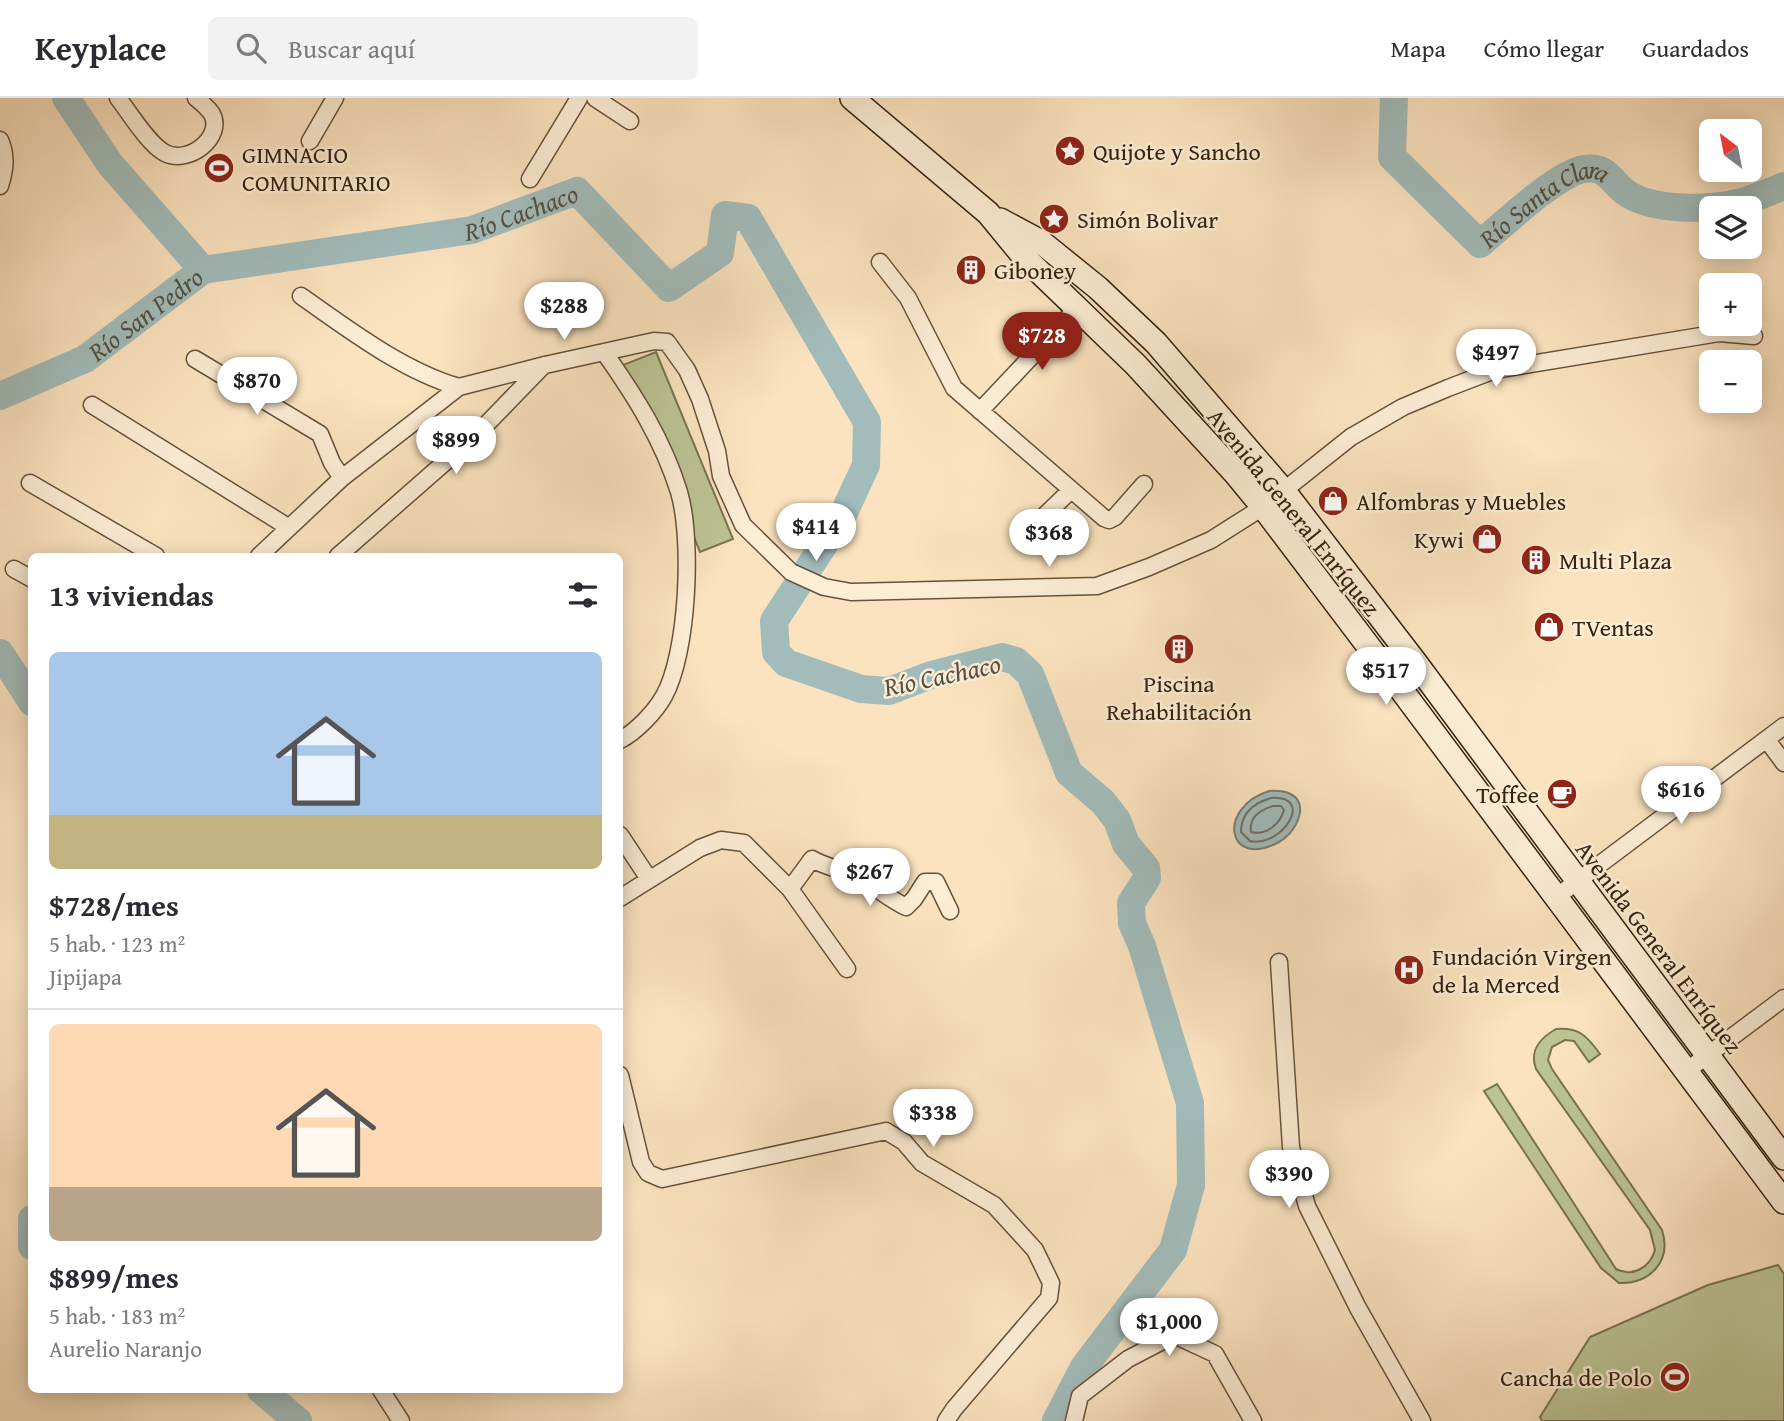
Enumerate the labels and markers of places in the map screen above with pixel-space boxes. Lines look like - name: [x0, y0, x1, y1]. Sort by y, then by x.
- place icon: Quijote y Sancho: [1053, 134, 1087, 168]
- place label: Quijote y Sancho: [1093, 134, 1261, 169]
- place label: GIMNACIO COMUNITARIO: [242, 137, 391, 200]
- sports icon: GIMNACIO COMUNITARIO: [202, 151, 236, 185]
- place icon: Simón Bolivar: [1037, 202, 1071, 236]
- place label: Simón Bolivar: [1077, 202, 1218, 237]
- building icon: Giboney: [954, 253, 988, 287]
- place label: Giboney: [994, 253, 1076, 288]
- pin: $288: [523, 282, 605, 342]
- pin: $728: [1001, 313, 1083, 372]
- pin: $497: [1455, 330, 1537, 389]
- pin: $870: [216, 358, 298, 417]
- pin: $899: [415, 416, 497, 476]
- shop icon: Alfombras y Muebles: [1316, 484, 1350, 518]
- place label: Alfombras y Muebles: [1356, 484, 1566, 519]
- pin: $414: [775, 504, 857, 563]
- pin: $368: [1008, 510, 1090, 569]
- place label: Kywi: [1414, 522, 1464, 557]
- shop icon: Kywi: [1470, 522, 1504, 556]
- building icon: Multi Plaza: [1519, 543, 1553, 577]
- place label: Multi Plaza: [1559, 543, 1672, 578]
- shop icon: TVentas: [1532, 610, 1566, 644]
- place label: TVentas: [1572, 610, 1654, 645]
- building icon: Piscina Rehabilitación: [1162, 632, 1196, 666]
- pin: $517: [1345, 648, 1427, 707]
- place label: Piscina Rehabilitación: [1106, 666, 1252, 729]
- pin: $616: [1640, 766, 1722, 826]
- place label: Toffee: [1476, 777, 1539, 812]
- cafe icon: Toffee: [1545, 777, 1579, 811]
- pin: $267: [829, 848, 911, 908]
- place label: Fundación Virgen de la Merced: [1432, 939, 1612, 1002]
- hospital icon: Fundación Virgen de la Merced: [1392, 953, 1426, 987]
- pin: $338: [892, 1090, 974, 1149]
- pin: $390: [1248, 1150, 1330, 1210]
- pin: $1,000: [1112, 1298, 1226, 1358]
- place label: Cancha de Polo: [1500, 1360, 1652, 1395]
- sports icon: Cancha de Polo: [1658, 1360, 1692, 1394]

